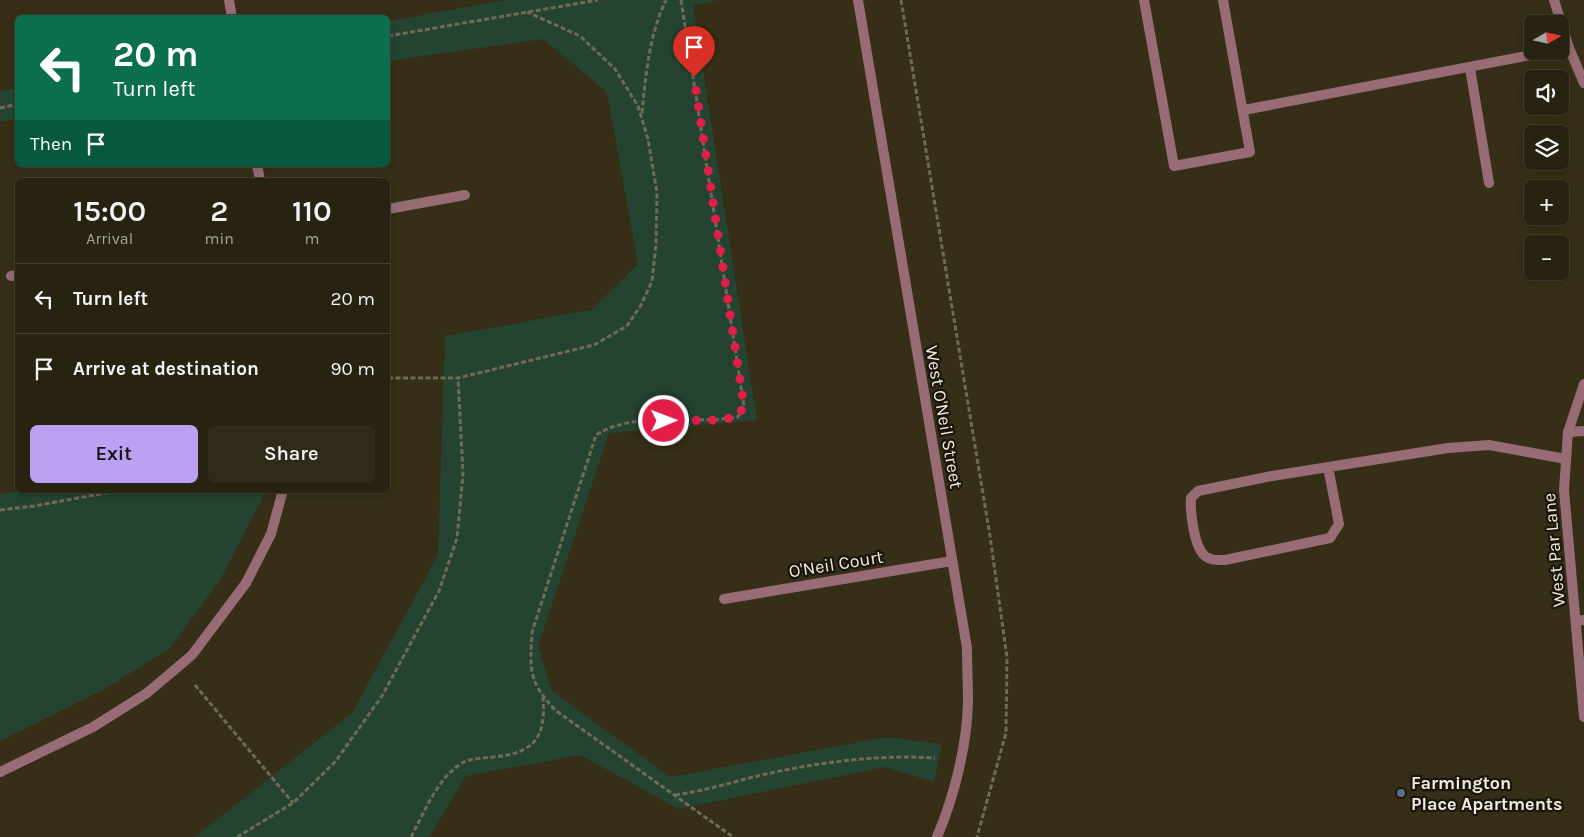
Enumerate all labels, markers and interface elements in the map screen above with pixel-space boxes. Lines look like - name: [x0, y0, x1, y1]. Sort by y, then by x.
- north arrow: [1524, 15, 1569, 60]
- map controls: [1524, 15, 1569, 280]
- pin: [673, 26, 715, 77]
- icon: arrive: [680, 33, 708, 61]
- text: 20 m: [113, 34, 198, 75]
- icon: left: [30, 35, 95, 100]
- button: sound: [1524, 70, 1569, 115]
- text: Turn left: [113, 76, 196, 102]
- button: layers: [1524, 125, 1569, 170]
- icon: arrive: [82, 130, 110, 158]
- text: Then: [30, 133, 72, 155]
- button: +: [1524, 180, 1569, 225]
- text: 15:00: [73, 193, 146, 229]
- text: 2: [210, 193, 228, 229]
- text: 110: [292, 193, 332, 229]
- text: Arrival: [86, 229, 133, 248]
- text: min: [204, 229, 234, 248]
- text: m: [304, 229, 319, 248]
- button: −: [1524, 235, 1569, 280]
- icon: left: [30, 285, 58, 313]
- text: Turn left: [73, 288, 148, 310]
- text: 20 m: [330, 288, 375, 310]
- street label: West O'Neil Street: [921, 344, 967, 491]
- icon: arrive: [30, 355, 58, 383]
- text: Arrive at destination: [73, 358, 259, 380]
- text: 90 m: [330, 358, 375, 380]
- position arrow: [637, 394, 689, 446]
- button: Exit: [30, 425, 198, 483]
- button: Share: [208, 425, 375, 483]
- street label: West Par Lane: [1538, 492, 1570, 608]
- street label: O'Neil Court: [787, 546, 885, 582]
- place label: Farmington Place Apartments: [1411, 772, 1562, 815]
- marker: Farmington Place Apartments: [1395, 787, 1407, 799]

